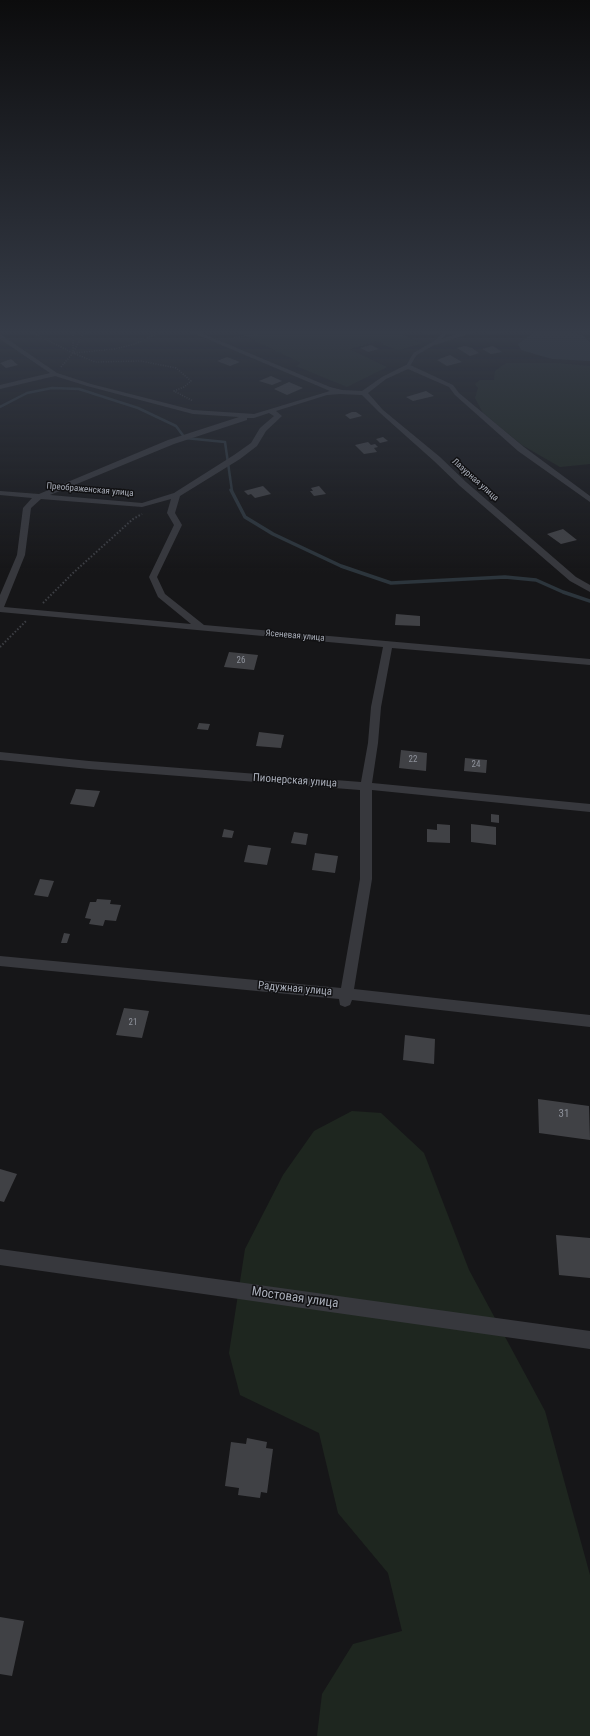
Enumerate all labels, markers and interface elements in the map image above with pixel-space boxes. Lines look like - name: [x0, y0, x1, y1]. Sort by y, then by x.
- street label: Лазурная улица: [449, 456, 501, 504]
- street label: Преображенская улица: [46, 481, 134, 499]
- street label: Ясеневая улица: [265, 628, 325, 644]
- house number: 26: [237, 656, 245, 666]
- house number: 22: [409, 755, 417, 765]
- house number: 24: [472, 760, 480, 770]
- street label: Пионерская улица: [253, 771, 337, 791]
- street label: Радужная улица: [257, 979, 333, 999]
- house number: 21: [129, 1018, 137, 1028]
- house number: 31: [559, 1107, 569, 1121]
- street label: Мостовая улица: [251, 1284, 339, 1312]

